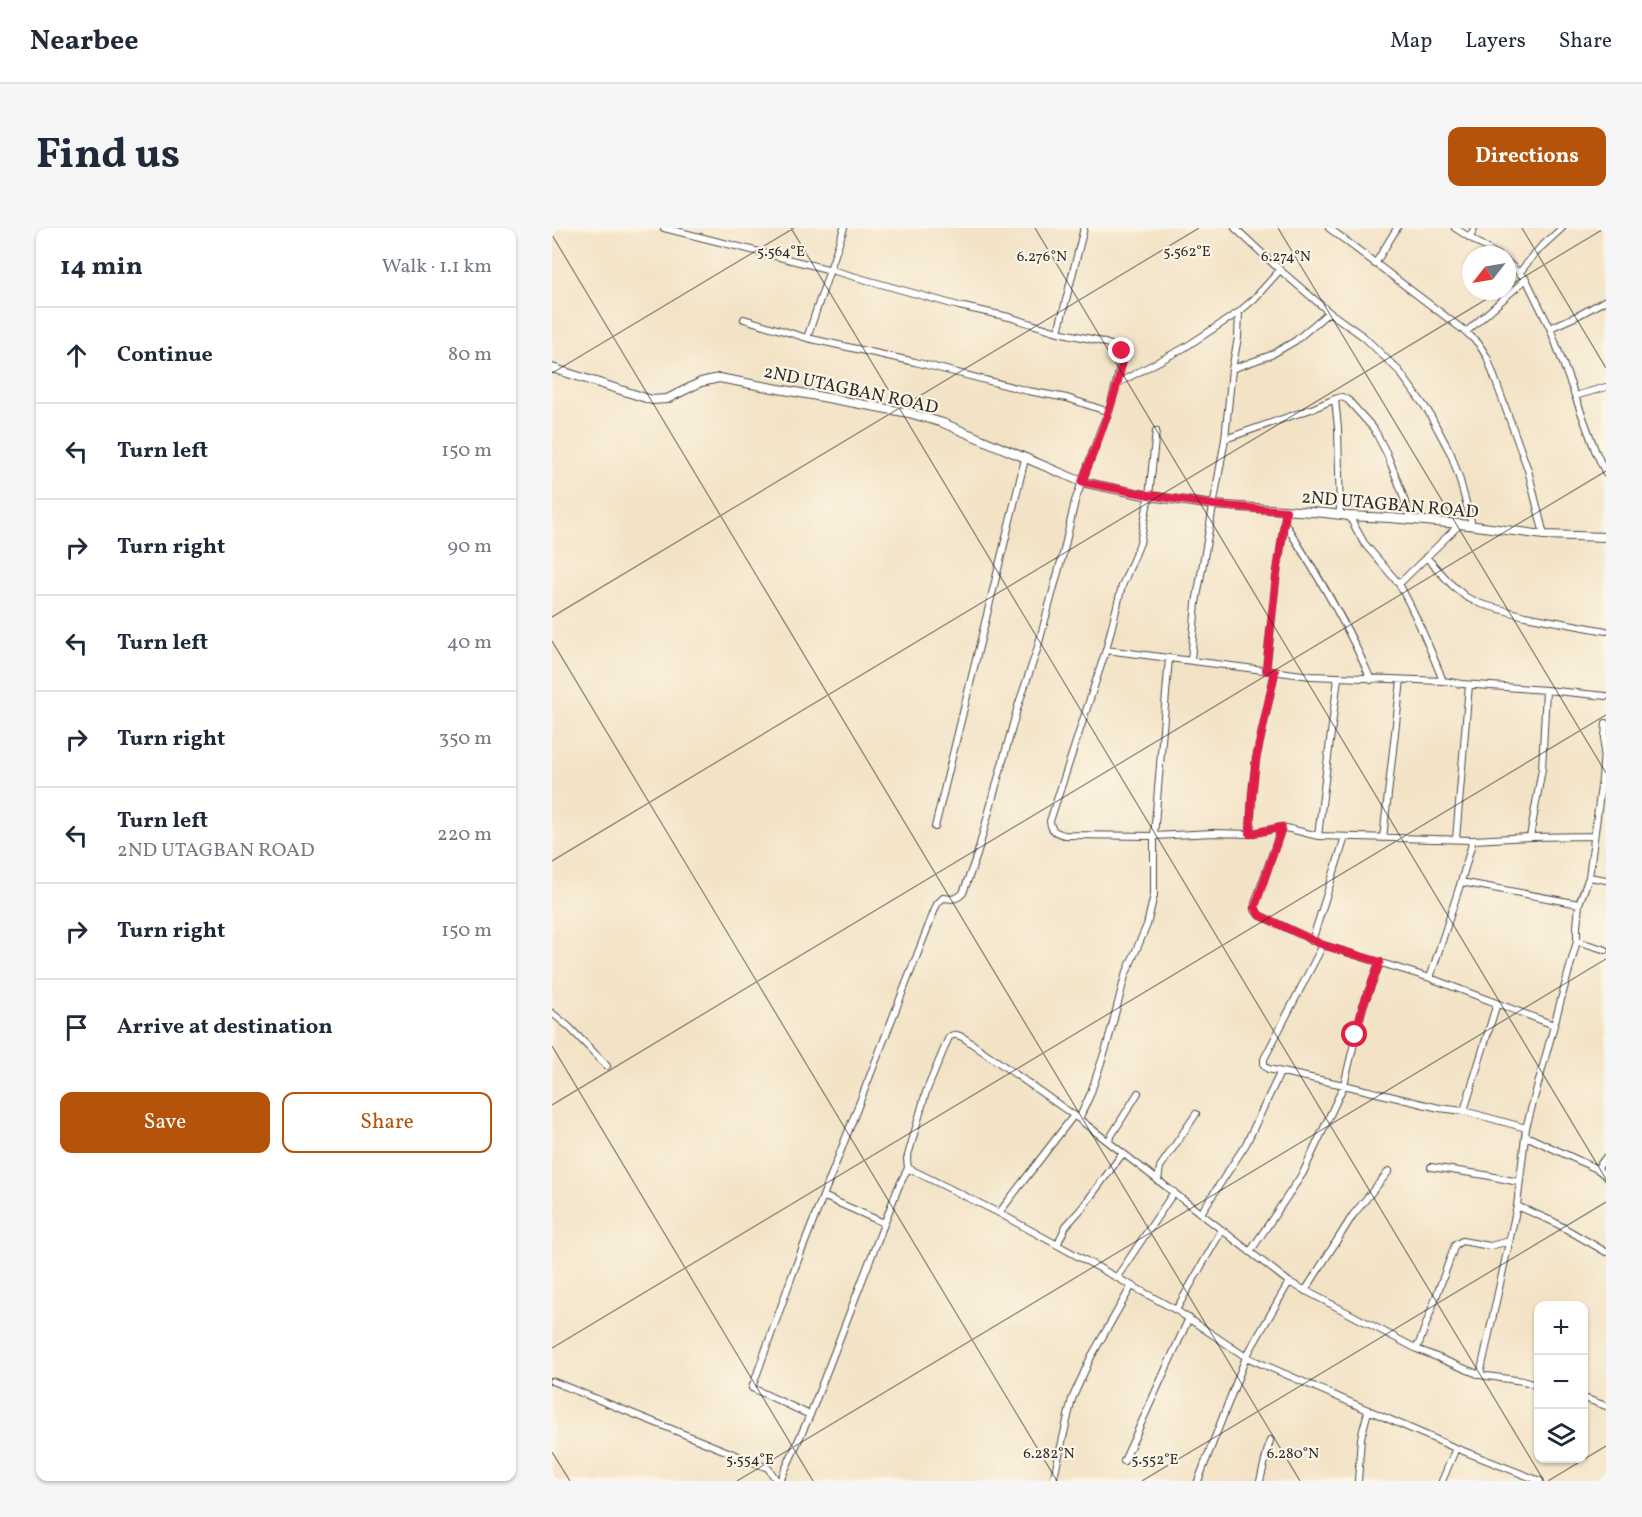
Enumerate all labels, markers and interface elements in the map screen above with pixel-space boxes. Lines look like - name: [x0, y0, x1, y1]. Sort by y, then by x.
- text: Nearbee: [30, 22, 139, 61]
- text: Map: [1390, 27, 1432, 56]
- text: Layers: [1465, 27, 1526, 56]
- text: Share: [1559, 27, 1612, 56]
- text: Find us: [36, 127, 180, 186]
- button: Directions: [1448, 127, 1606, 186]
- text: 5.564°E: [757, 242, 805, 263]
- text: 5.562°E: [1163, 242, 1211, 263]
- north arrow: [1462, 246, 1516, 300]
- text: 6.276°N: [1017, 247, 1067, 268]
- text: 6.274°N: [1261, 247, 1311, 268]
- text: 14 min: [60, 249, 143, 285]
- text: Walk · 1.1 km: [382, 253, 492, 281]
- route end: [1108, 337, 1134, 363]
- icon: ahead: [60, 339, 93, 372]
- text: Continue: [117, 340, 213, 371]
- text: 80 m: [448, 341, 492, 369]
- street label: 2ND UTAGBAN ROAD: [761, 360, 940, 421]
- icon: left: [60, 435, 93, 468]
- text: Turn left: [117, 436, 208, 467]
- text: 150 m: [441, 437, 492, 465]
- street label: 2ND UTAGBAN ROAD: [1300, 485, 1480, 526]
- icon: right: [60, 531, 93, 564]
- text: Turn right: [117, 532, 225, 563]
- text: 90 m: [448, 533, 492, 561]
- icon: left: [60, 627, 93, 660]
- text: Turn left: [117, 628, 208, 659]
- text: 40 m: [447, 629, 492, 657]
- icon: right: [60, 723, 93, 756]
- text: Turn right: [117, 724, 225, 755]
- text: 350 m: [439, 725, 492, 753]
- text: Turn left: [117, 806, 208, 837]
- icon: left: [60, 819, 93, 852]
- text: 220 m: [437, 821, 492, 849]
- text: 2ND UTAGBAN ROAD: [117, 837, 315, 865]
- icon: right: [60, 915, 93, 948]
- text: Turn right: [117, 916, 225, 947]
- text: 150 m: [441, 917, 492, 945]
- icon: arrive: [60, 1011, 93, 1044]
- text: Arrive at destination: [117, 1012, 333, 1043]
- route start: [1341, 1021, 1367, 1047]
- button: Save: [60, 1092, 270, 1153]
- button: Share: [282, 1092, 492, 1153]
- map controls: [1534, 1301, 1588, 1463]
- button: +: [1534, 1301, 1588, 1355]
- button: −: [1534, 1355, 1588, 1409]
- button: layers: [1534, 1409, 1588, 1463]
- text: 6.282°N: [1023, 1444, 1075, 1465]
- text: 6.280°N: [1267, 1444, 1319, 1465]
- text: 5.554°E: [726, 1450, 774, 1471]
- text: 5.552°E: [1131, 1450, 1179, 1471]

